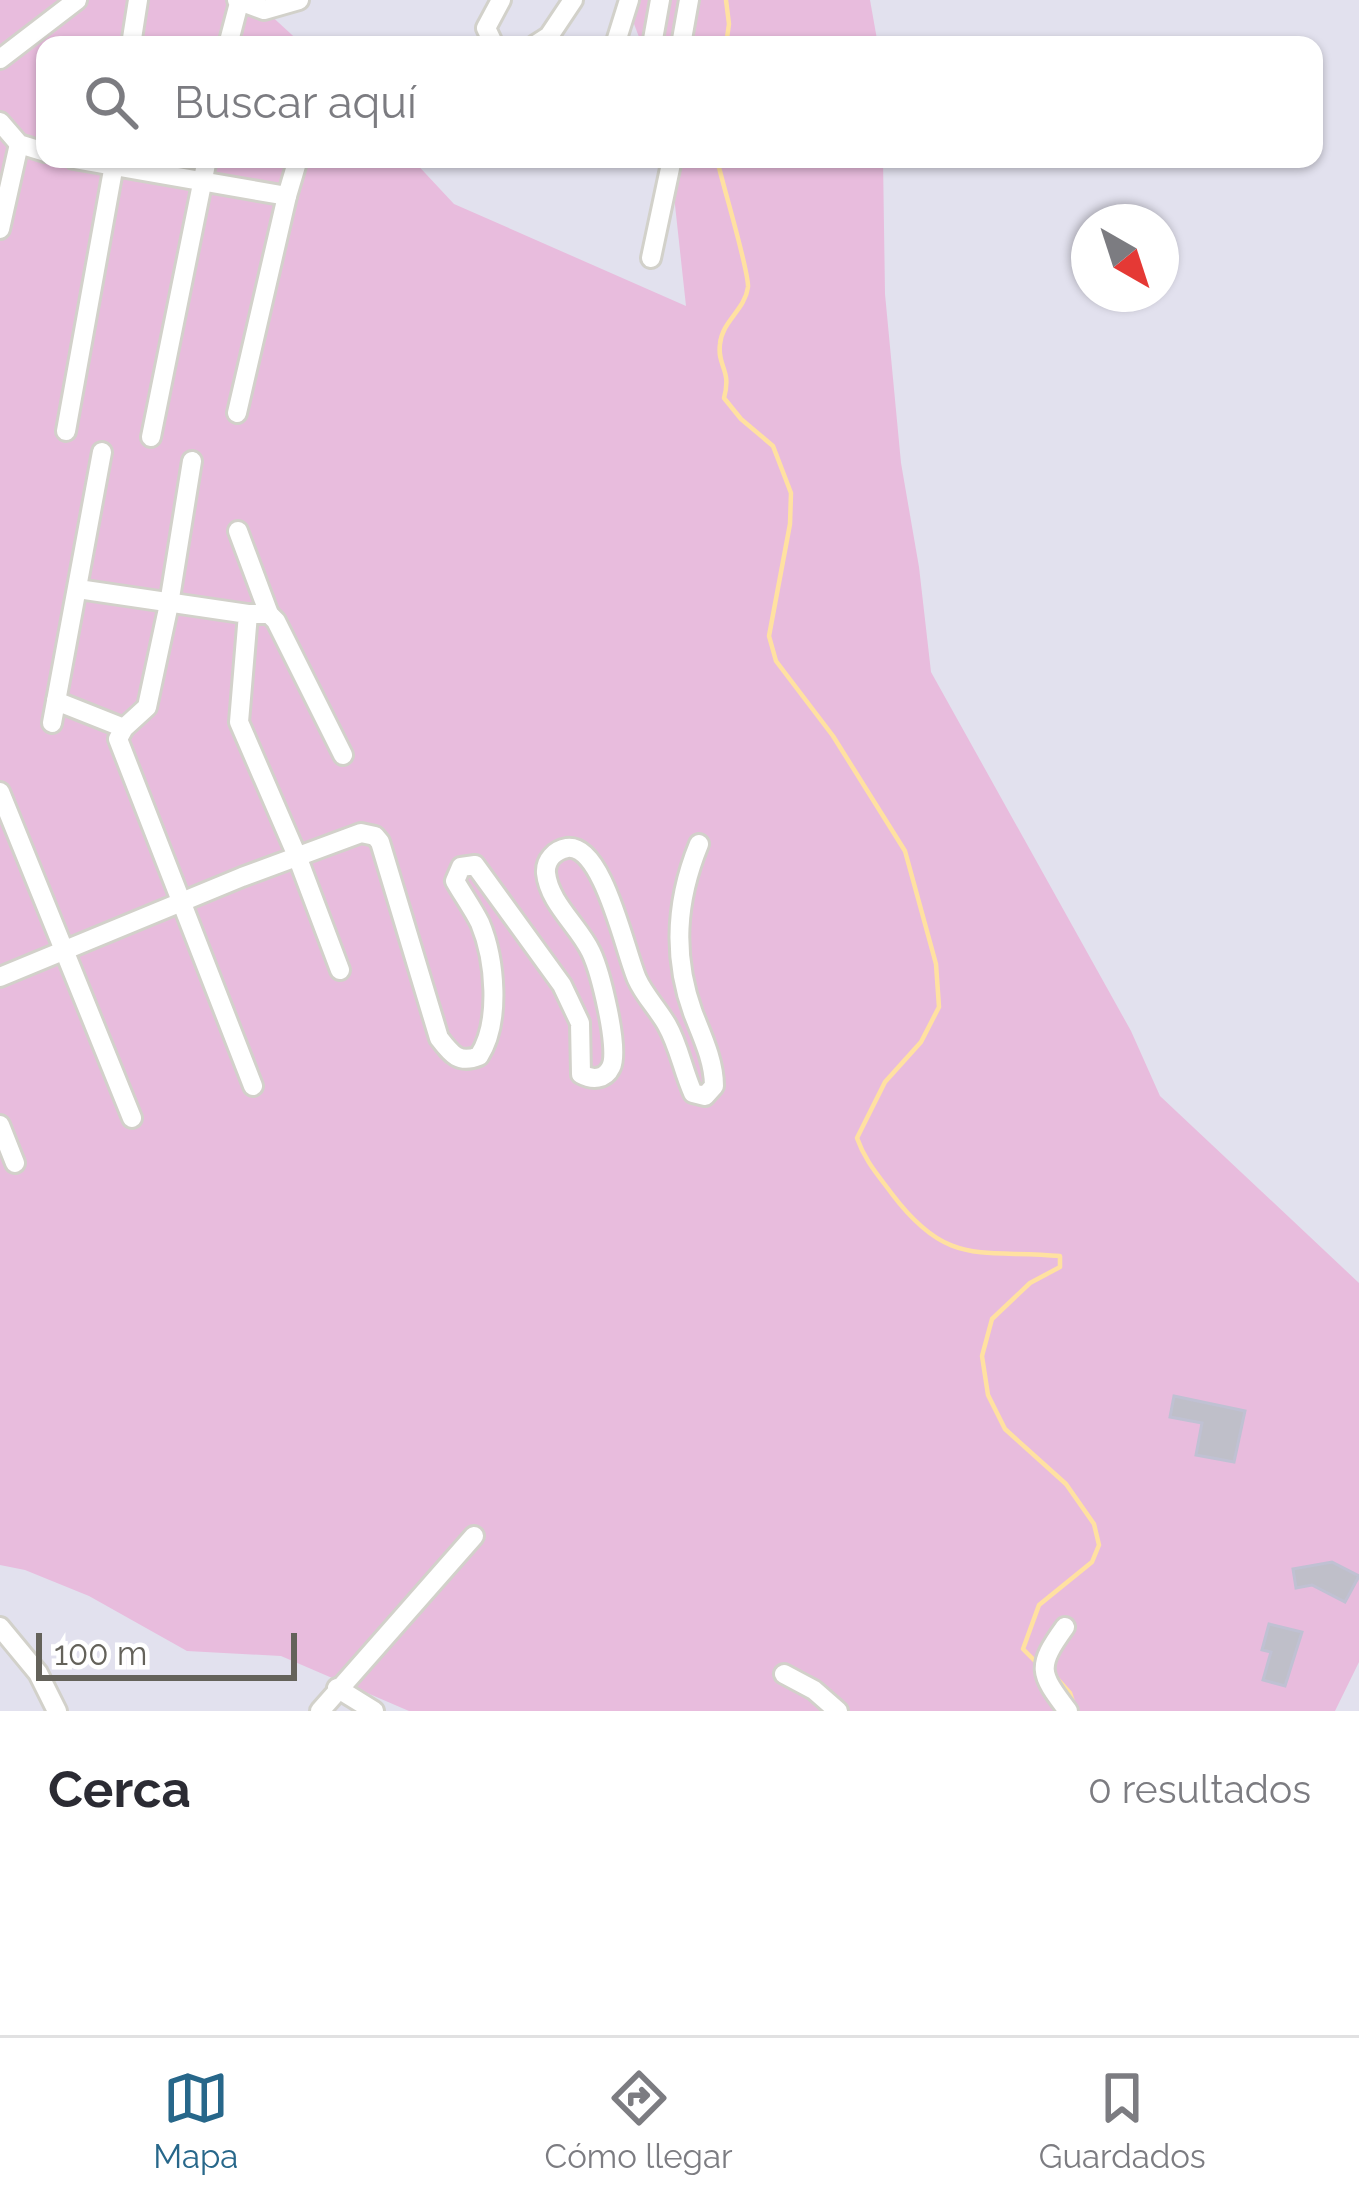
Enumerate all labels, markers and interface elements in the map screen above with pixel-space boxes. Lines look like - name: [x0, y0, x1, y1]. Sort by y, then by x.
- search box: [36, 36, 1323, 168]
- icon: search: [78, 69, 144, 135]
- text: Buscar aquí: [174, 76, 417, 129]
- north arrow: [1071, 204, 1179, 312]
- scale bar: [36, 1627, 297, 1680]
- text: 100 m: [54, 1634, 147, 1673]
- text: Cerca: [48, 1759, 191, 1819]
- text: 0 resultados: [1088, 1766, 1311, 1812]
- tab: Mapa: [153, 2065, 238, 2176]
- tab: Cómo llegar: [545, 2065, 733, 2176]
- tab: Guardados: [1039, 2065, 1206, 2176]

